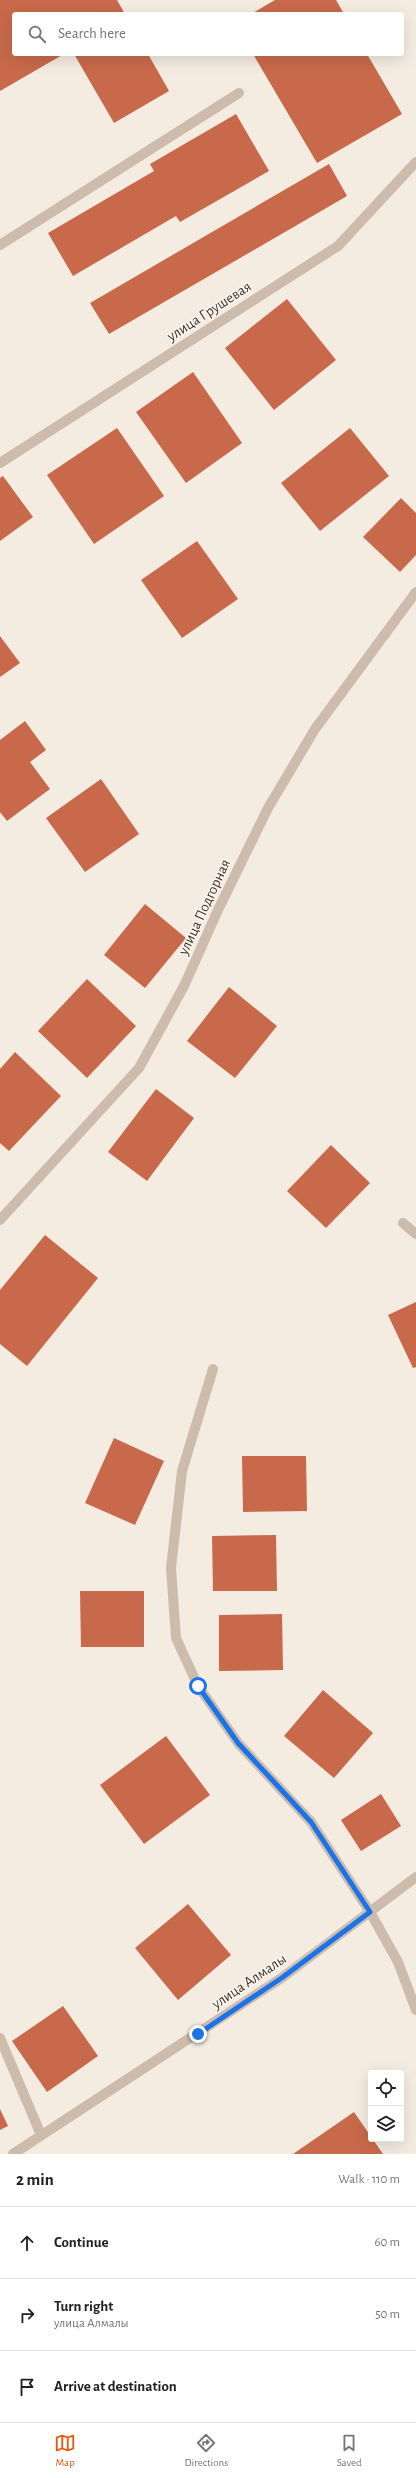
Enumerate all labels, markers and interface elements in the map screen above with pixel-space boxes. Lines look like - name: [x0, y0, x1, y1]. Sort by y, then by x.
- search box: [12, 12, 404, 56]
- icon: search: [26, 23, 48, 45]
- text: Search here: [58, 26, 126, 41]
- street label: улица Грушевая: [164, 279, 254, 345]
- street label: улица Подгорная: [175, 857, 233, 958]
- route start: [189, 1677, 207, 1695]
- street label: улица Алмалы: [209, 1951, 289, 2012]
- route end: [189, 2025, 207, 2043]
- map controls: [368, 2070, 404, 2142]
- button: locate: [368, 2070, 404, 2106]
- button: layers: [368, 2106, 404, 2142]
- text: 2 min: [16, 2171, 54, 2188]
- text: Walk · 110 m: [338, 2173, 400, 2186]
- icon: ahead: [16, 2232, 38, 2254]
- text: Continue: [54, 2235, 109, 2250]
- text: 60 m: [374, 2236, 400, 2249]
- text: Turn right: [54, 2299, 113, 2314]
- icon: right: [16, 2304, 38, 2326]
- text: 50 m: [375, 2308, 400, 2321]
- text: улица Алмалы: [54, 2317, 129, 2330]
- icon: arrive: [16, 2376, 38, 2398]
- text: Arrive at destination: [54, 2379, 177, 2394]
- tab: Map: [54, 2432, 76, 2469]
- tab: Directions: [184, 2432, 228, 2469]
- tab: Saved: [337, 2432, 362, 2469]

